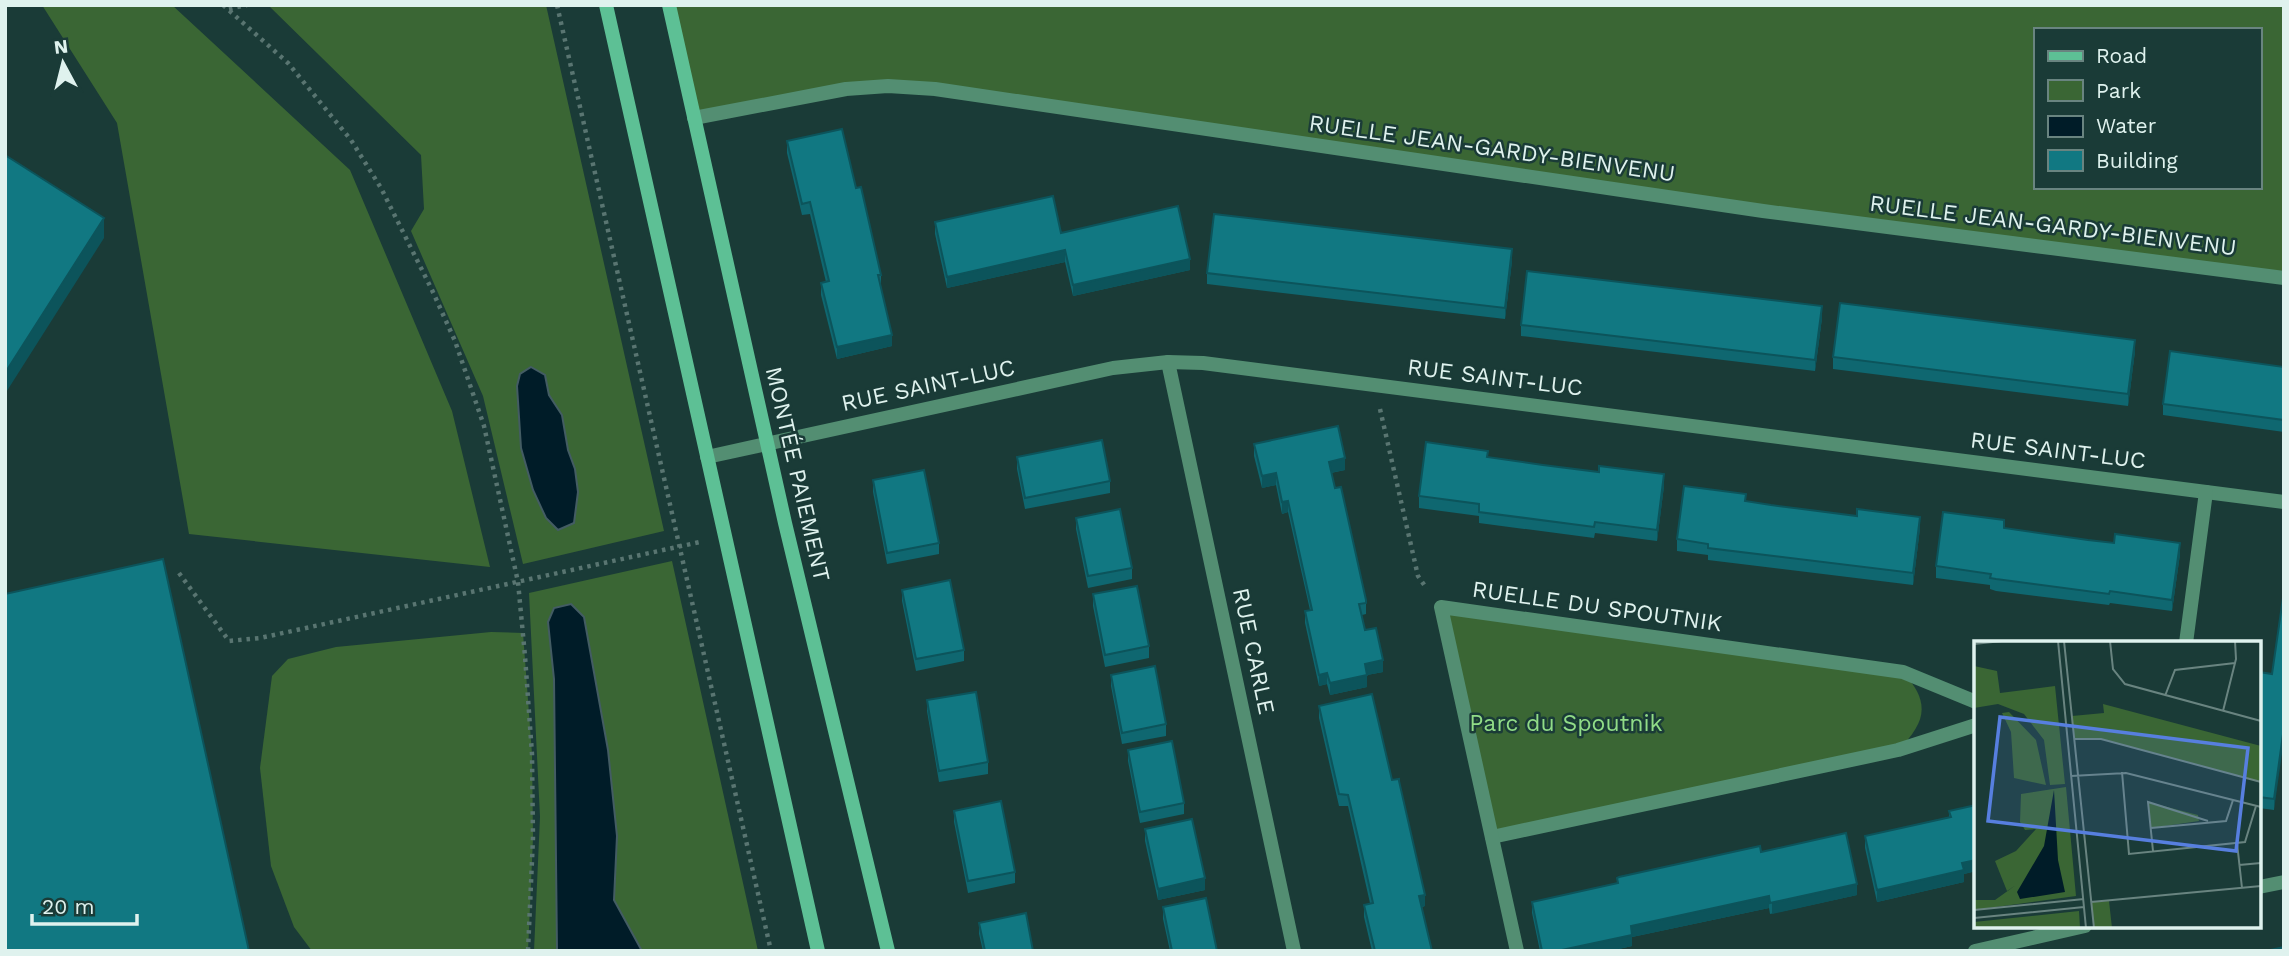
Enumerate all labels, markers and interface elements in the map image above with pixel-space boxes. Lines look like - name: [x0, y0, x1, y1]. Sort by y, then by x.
- north arrow: [28, 28, 98, 98]
- legend: [2034, 28, 2261, 189]
- text: N: [53, 34, 69, 59]
- text: Road: [2096, 43, 2147, 68]
- text: Park: [2096, 78, 2141, 103]
- street label: RUELLE JEAN-GARDY-BIENVENU: [1307, 109, 1677, 188]
- text: Water: [2096, 113, 2157, 138]
- text: Building: [2096, 148, 2178, 173]
- street label: RUELLE JEAN-GARDY-BIENVENU: [1868, 190, 2238, 261]
- street label: RUE SAINT-LUC: [1406, 353, 1584, 402]
- street label: RUE SAINT-LUC: [839, 354, 1017, 417]
- street label: MONTÉE PAIEMENT: [760, 364, 835, 584]
- street label: RUE SAINT-LUC: [1969, 426, 2147, 475]
- street label: RUELLE DU SPOUTNIK: [1470, 576, 1724, 637]
- street label: RUE CARLE: [1227, 585, 1280, 717]
- inset map: [1974, 641, 2261, 928]
- park label: Parc du Spoutnik: [1469, 710, 1663, 737]
- scale bar: [32, 883, 136, 927]
- text: 20 m: [42, 894, 94, 919]

